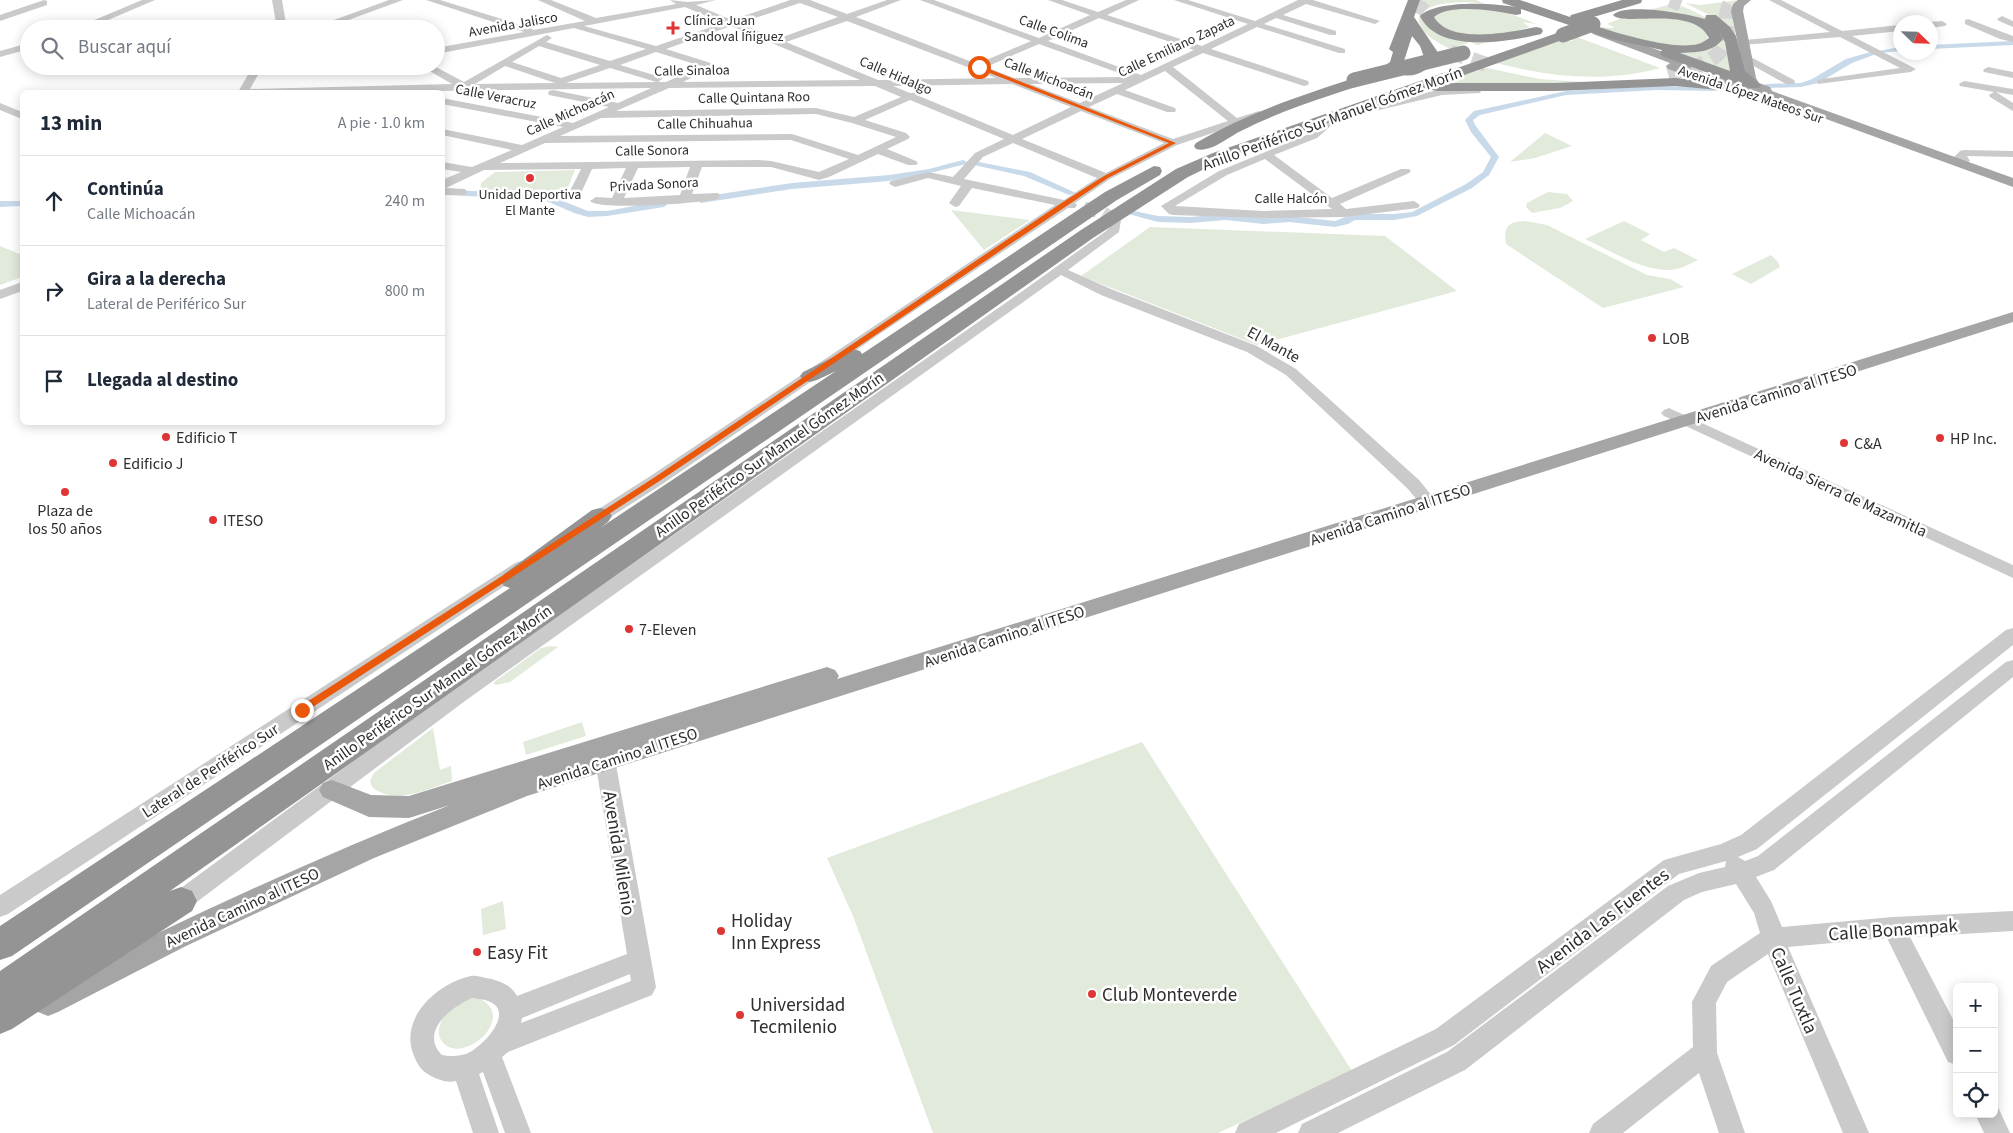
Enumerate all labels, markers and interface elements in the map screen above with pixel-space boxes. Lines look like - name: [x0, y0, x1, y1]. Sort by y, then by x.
- street label: Avenida Jalisco: [467, 7, 559, 43]
- street label: Calle Colima: [1016, 10, 1091, 54]
- place label: Clínica Juan Sandoval Íñiguez: [684, 11, 784, 47]
- street label: Calle Emiliano Zapata: [1115, 11, 1238, 83]
- north arrow: [1893, 15, 1938, 60]
- search box: [20, 20, 445, 75]
- marker: Clínica Juan Sandoval Íñiguez: [666, 21, 680, 35]
- icon: search: [38, 34, 66, 62]
- text: Buscar aquí: [78, 34, 171, 61]
- street label: Calle Hidalgo: [856, 52, 935, 100]
- street label: Calle Michoacán: [1001, 53, 1097, 105]
- route start: [968, 56, 991, 79]
- street label: Calle Sinaloa: [654, 60, 730, 82]
- street label: Avenida López Mateos Sur: [1676, 61, 1826, 129]
- street label: Anillo Periférico Sur Manuel Gómez Morín: [1199, 62, 1465, 176]
- street label: Calle Veracruz: [454, 79, 538, 115]
- street label: Calle Michoacán: [523, 84, 618, 141]
- street label: Calle Quintana Roo: [698, 87, 810, 109]
- text: 13 min: [40, 108, 102, 138]
- text: A pie · 1.0 km: [338, 112, 425, 134]
- street label: Calle Chihuahua: [657, 113, 753, 135]
- street label: Calle Sonora: [615, 140, 689, 162]
- marker: Unidad Deportiva El Mante: [524, 172, 536, 184]
- street label: Privada Sonora: [609, 173, 699, 197]
- text: Continúa: [87, 176, 164, 203]
- place label: Unidad Deportiva El Mante: [479, 185, 581, 221]
- icon: ahead: [40, 187, 68, 215]
- street label: Calle Halcón: [1254, 189, 1328, 209]
- text: 240 m: [385, 190, 425, 212]
- text: Calle Michoacán: [87, 203, 196, 225]
- text: Gira a la derecha: [87, 266, 226, 293]
- icon: right: [40, 277, 68, 305]
- text: 800 m: [385, 280, 425, 302]
- text: Lateral de Periférico Sur: [87, 293, 246, 315]
- street label: El Mante: [1243, 321, 1304, 368]
- place label: LOB: [1662, 328, 1689, 350]
- marker: LOB: [1646, 332, 1658, 344]
- street label: Avenida Camino al ITESO: [1693, 359, 1860, 429]
- icon: arrive: [40, 367, 68, 395]
- text: Llegada al destino: [87, 367, 238, 394]
- street label: Anillo Periférico Sur Manuel Gómez Morín: [651, 367, 888, 543]
- place label: Edificio T: [176, 427, 238, 449]
- place label: HP Inc.: [1950, 428, 1997, 450]
- marker: Edificio T: [160, 431, 172, 443]
- marker: HP Inc.: [1934, 432, 1946, 444]
- place label: C&A: [1854, 433, 1882, 455]
- marker: C&A: [1838, 437, 1850, 449]
- street label: Avenida Sierra de Mazamitla: [1751, 443, 1930, 543]
- place label: Edificio J: [123, 453, 183, 475]
- marker: Edificio J: [107, 457, 119, 469]
- street label: Avenida Camino al ITESO: [1307, 479, 1473, 551]
- marker: Plaza de los 50 años: [59, 486, 71, 498]
- place label: Plaza de los 50 años: [28, 500, 102, 540]
- place label: ITESO: [223, 510, 263, 532]
- marker: ITESO: [207, 514, 219, 526]
- street label: Anillo Periférico Sur Manuel Gómez Morín: [319, 600, 556, 776]
- street label: Avenida Camino al ITESO: [921, 601, 1087, 673]
- place label: 7-Eleven: [639, 619, 697, 641]
- marker: 7-Eleven: [623, 623, 635, 635]
- route end: [291, 699, 314, 722]
- street label: Lateral de Periférico Sur: [138, 718, 284, 823]
- street label: Avenida Camino al ITESO: [534, 723, 700, 795]
- street label: Avenida Milenio: [595, 789, 642, 917]
- street label: Avenida Las Fuentes: [1531, 862, 1675, 980]
- street label: Avenida Camino al ITESO: [162, 863, 323, 953]
- place label: Holiday Inn Express: [731, 908, 821, 957]
- street label: Calle Bonampak: [1827, 912, 1959, 948]
- marker: Holiday Inn Express: [715, 925, 727, 937]
- place label: Easy Fit: [487, 940, 548, 967]
- street label: Calle Tuxtla: [1763, 943, 1824, 1038]
- marker: Easy Fit: [471, 946, 483, 958]
- place label: Club Monteverde: [1102, 982, 1237, 1009]
- map controls: [1953, 983, 1998, 1118]
- button: +: [1953, 983, 1998, 1028]
- marker: Club Monteverde: [1086, 988, 1098, 1000]
- place label: Universidad Tecmilenio: [750, 992, 845, 1041]
- marker: Universidad Tecmilenio: [734, 1009, 746, 1021]
- button: −: [1953, 1028, 1998, 1073]
- button: locate: [1953, 1073, 1998, 1118]

